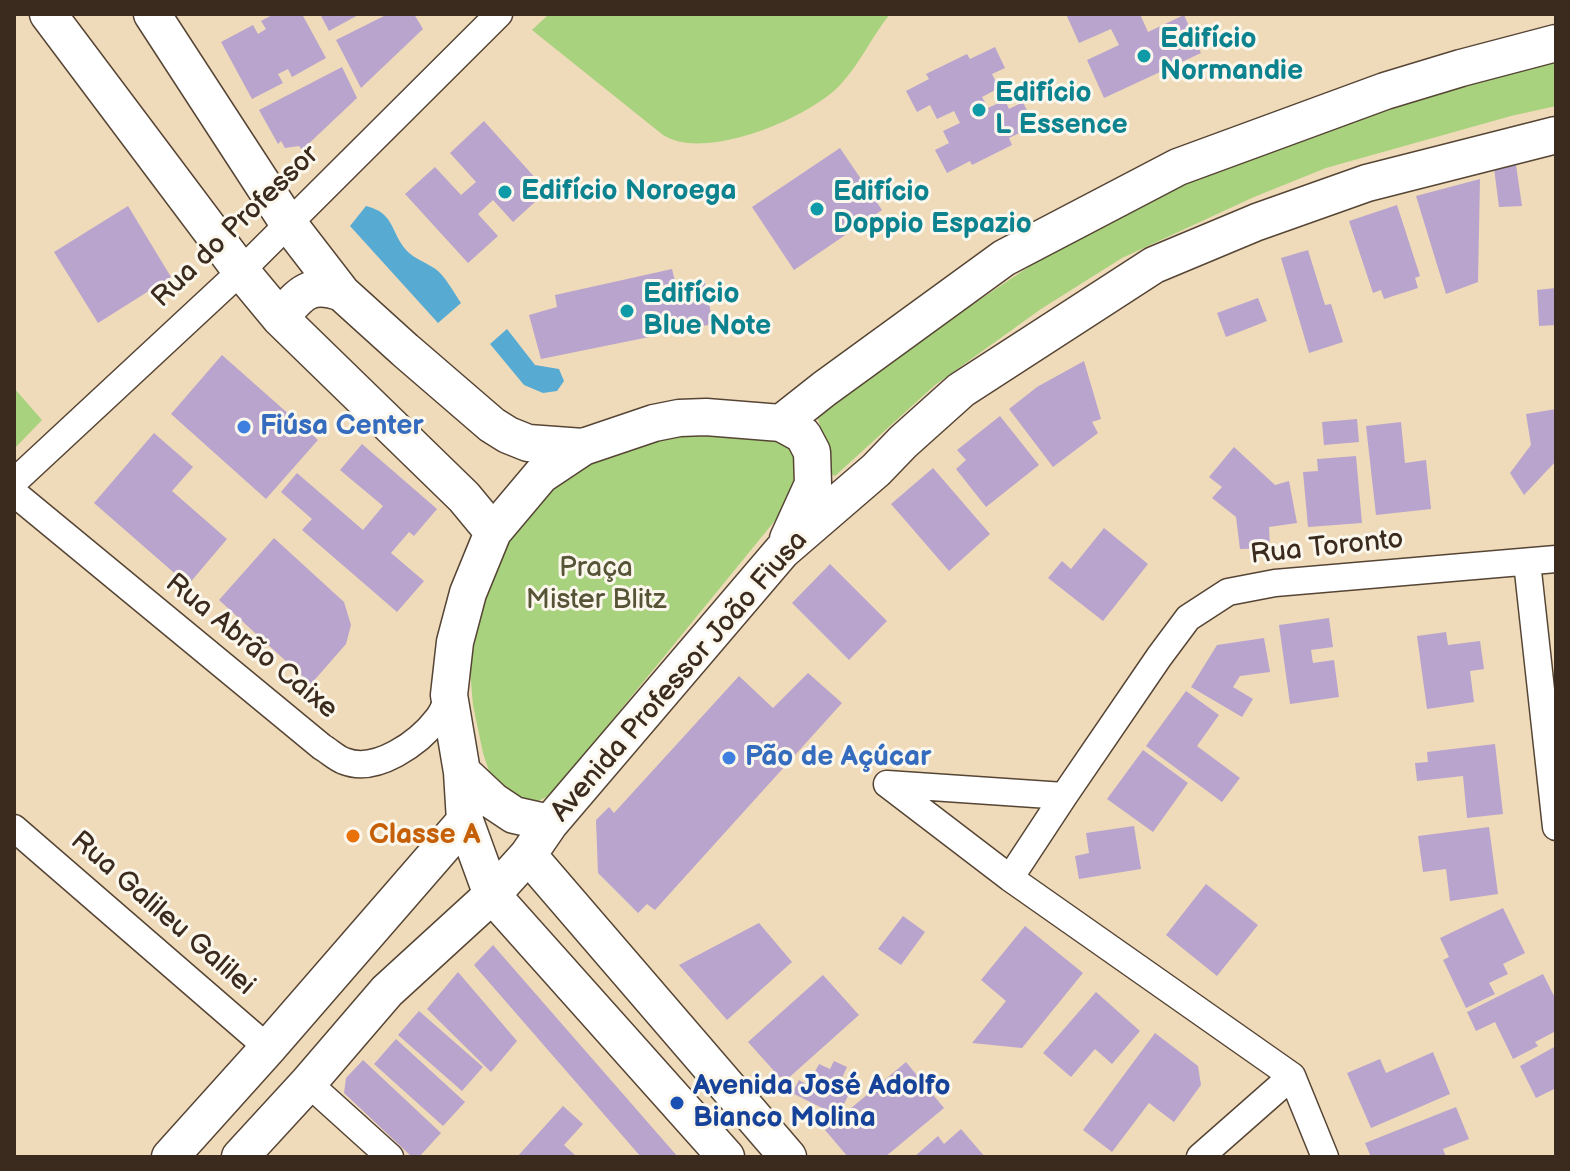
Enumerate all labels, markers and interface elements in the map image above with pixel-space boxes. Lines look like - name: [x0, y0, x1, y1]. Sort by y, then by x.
- place label: Edifício Normandie: [1160, 23, 1303, 89]
- marker: Edifício Normandie: [1135, 47, 1153, 65]
- place label: Edifício L Essence: [995, 77, 1128, 143]
- marker: Edifício L Essence: [970, 101, 988, 119]
- street label: Rua do Professor: [145, 139, 327, 315]
- place label: Edifício Noroega: [521, 175, 736, 209]
- place label: Edifício Doppio Espazio: [833, 176, 1032, 242]
- marker: Edifício Noroega: [496, 183, 514, 201]
- marker: Edifício Doppio Espazio: [808, 200, 826, 218]
- place label: Edifício Blue Note: [643, 278, 771, 344]
- marker: Edifício Blue Note: [618, 302, 636, 320]
- place label: Fiúsa Center: [260, 410, 424, 444]
- marker: Fiúsa Center: [235, 418, 253, 436]
- street label: Rua Toronto: [1249, 523, 1405, 573]
- street label: Avenida Professor João Fiusa: [545, 525, 815, 829]
- park label: Praça Mister Blitz: [526, 552, 666, 618]
- street label: Rua Abrão Caixe: [158, 567, 344, 727]
- place label: Pão de Açúcar: [745, 741, 931, 775]
- marker: Pão de Açúcar: [720, 749, 738, 767]
- place label: Classe A: [369, 819, 480, 853]
- street label: Rua Galileu Galilei: [63, 825, 261, 1003]
- marker: Classe A: [344, 827, 362, 845]
- place label: Avenida José Adolfo Bianco Molina: [693, 1070, 951, 1136]
- marker: Avenida José Adolfo Bianco Molina: [668, 1094, 686, 1112]

